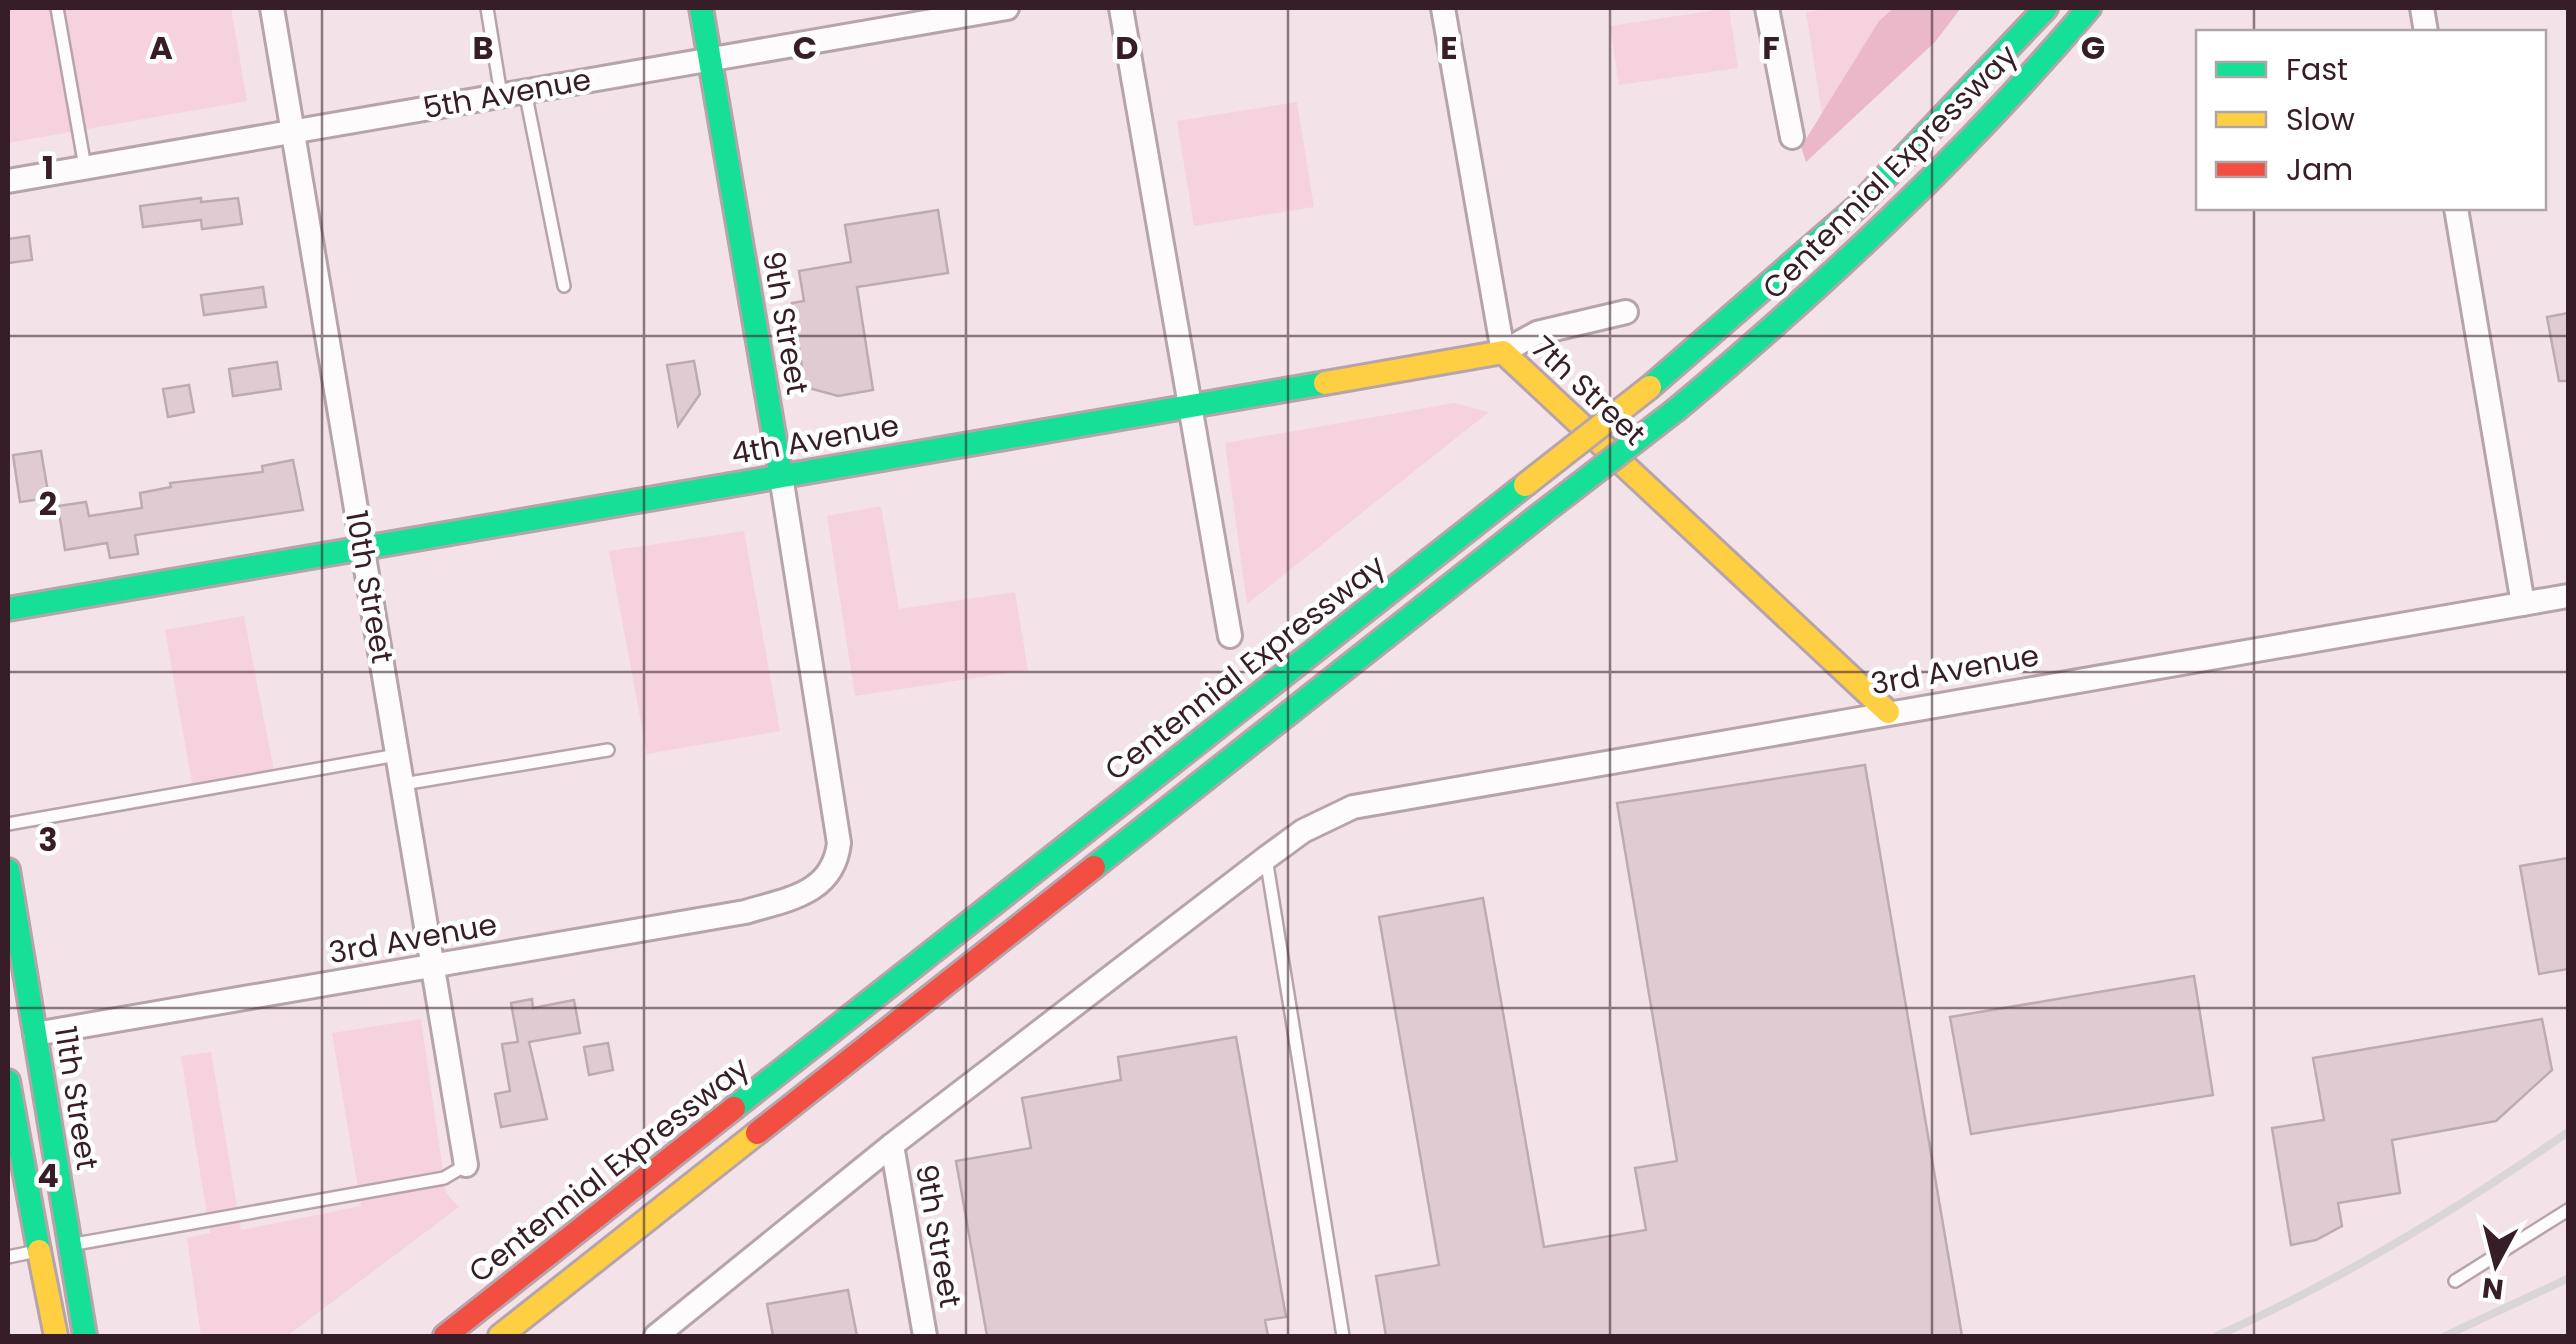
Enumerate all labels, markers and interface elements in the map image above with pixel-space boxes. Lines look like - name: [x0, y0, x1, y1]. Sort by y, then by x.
- text: A: [149, 25, 173, 70]
- text: B: [472, 25, 494, 70]
- text: C: [793, 25, 817, 70]
- text: D: [1115, 25, 1139, 70]
- text: E: [1440, 25, 1458, 70]
- text: F: [1762, 25, 1780, 70]
- text: G: [2081, 25, 2105, 70]
- legend: [2196, 30, 2546, 210]
- street label: Centennial Expressway: [1753, 34, 2027, 309]
- text: Fast: [2286, 48, 2348, 91]
- street label: 5th Avenue: [420, 58, 594, 129]
- text: Slow: [2286, 98, 2355, 141]
- text: 1: [42, 145, 54, 190]
- text: Jam: [2286, 148, 2353, 191]
- street label: 9th Street: [752, 248, 819, 398]
- street label: 7th Street: [1522, 326, 1655, 455]
- street label: 4th Avenue: [728, 404, 902, 475]
- text: 2: [39, 481, 57, 526]
- street label: 10th Street: [335, 507, 404, 667]
- street label: Centennial Expressway: [1096, 544, 1394, 791]
- street label: 3rd Avenue: [1868, 634, 2042, 705]
- text: 3: [38, 817, 58, 862]
- street label: 3rd Avenue: [326, 903, 500, 974]
- street label: 11th Street: [44, 1023, 109, 1173]
- street label: Centennial Expressway: [460, 1046, 758, 1293]
- text: 4: [37, 1153, 59, 1198]
- street label: 9th Street: [905, 1161, 972, 1311]
- north arrow: [2446, 1214, 2546, 1314]
- text: N: [2480, 1268, 2506, 1309]

